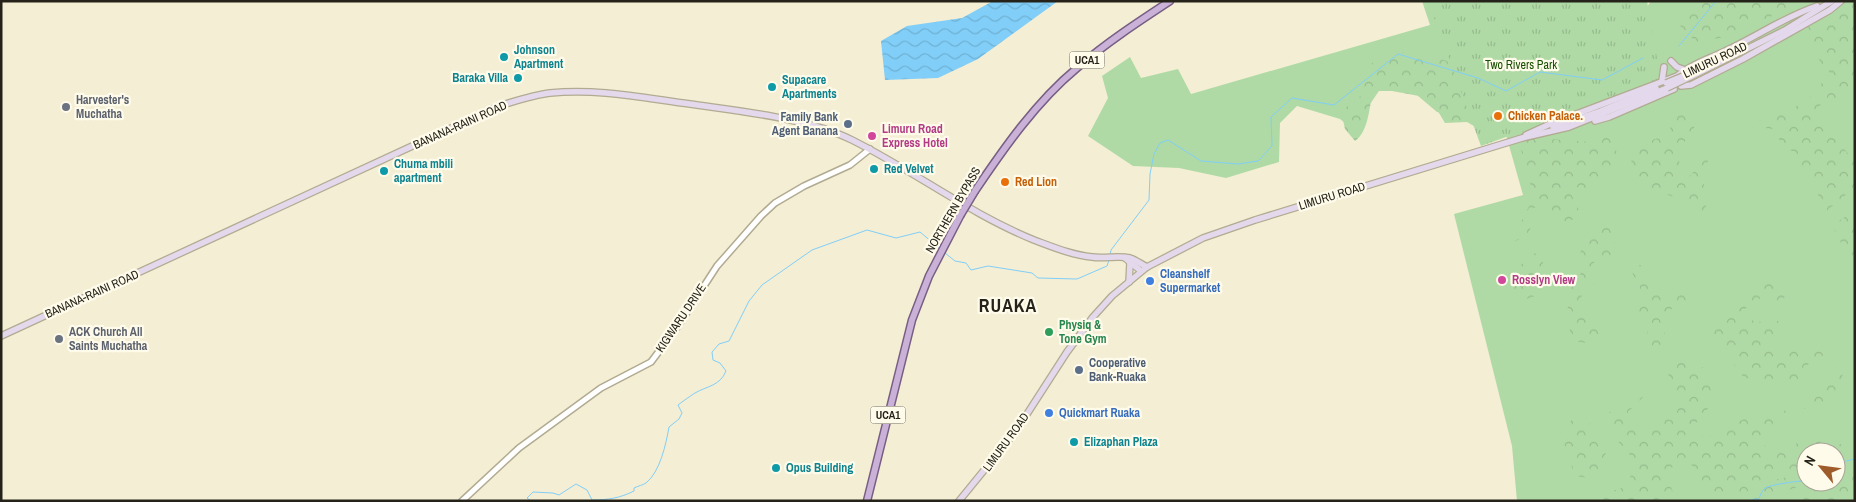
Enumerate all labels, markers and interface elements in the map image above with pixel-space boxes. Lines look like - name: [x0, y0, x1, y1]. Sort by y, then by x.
- street label: LIMURU ROAD: [1680, 38, 1750, 82]
- place label: Johnson Apartment: [514, 42, 564, 72]
- marker: Johnson Apartment: [498, 51, 510, 63]
- road number: UCA1: [1070, 52, 1104, 68]
- park label: Two Rivers Park: [1485, 57, 1557, 73]
- place label: Baraka Villa: [452, 70, 509, 86]
- marker: Baraka Villa: [512, 72, 524, 84]
- place label: Supacare Apartments: [782, 72, 837, 102]
- marker: Supacare Apartments: [766, 81, 778, 93]
- place label: Harvester's Muchatha: [76, 92, 130, 122]
- street label: BANANA-RAINI ROAD: [411, 97, 509, 153]
- marker: Harvester's Muchatha: [60, 101, 72, 113]
- place label: Chicken Palace.: [1508, 108, 1583, 124]
- place label: Family Bank Agent Banana: [772, 109, 839, 139]
- marker: Chicken Palace.: [1492, 110, 1504, 122]
- marker: Family Bank Agent Banana: [842, 118, 854, 130]
- place label: Limuru Road Express Hotel: [882, 121, 948, 151]
- marker: Limuru Road Express Hotel: [866, 130, 878, 142]
- place label: Chuma mbili apartment: [394, 156, 453, 186]
- place label: Red Velvet: [884, 161, 934, 177]
- marker: Red Velvet: [868, 163, 880, 175]
- street label: NORTHERN BYPASS: [922, 164, 984, 256]
- marker: Chuma mbili apartment: [378, 165, 390, 177]
- place label: Red Lion: [1015, 174, 1057, 190]
- marker: Red Lion: [999, 176, 1011, 188]
- street label: LIMURU ROAD: [1297, 178, 1367, 214]
- street label: BANANA-RAINI ROAD: [43, 266, 141, 322]
- place label: Cleanshelf Supermarket: [1160, 266, 1221, 296]
- place label: Rosslyn View: [1512, 272, 1576, 288]
- marker: Rosslyn View: [1496, 274, 1508, 286]
- marker: Cleanshelf Supermarket: [1144, 275, 1156, 287]
- street label: KIGWARU DRIVE: [652, 281, 710, 355]
- district label: RUAKA: [979, 293, 1037, 318]
- place label: Physiq & Tone Gym: [1059, 317, 1107, 347]
- place label: ACK Church All Saints Muchatha: [69, 324, 148, 354]
- marker: Physiq & Tone Gym: [1043, 326, 1055, 338]
- marker: ACK Church All Saints Muchatha: [53, 333, 65, 345]
- place label: Cooperative Bank-Ruaka: [1089, 355, 1146, 385]
- marker: Cooperative Bank-Ruaka: [1073, 364, 1085, 376]
- place label: Quickmart Ruaka: [1059, 405, 1140, 421]
- road number: UCA1: [870, 406, 906, 424]
- marker: Quickmart Ruaka: [1043, 407, 1055, 419]
- street label: LIMURU ROAD: [979, 409, 1033, 475]
- place label: Elizaphan Plaza: [1084, 434, 1158, 450]
- marker: Elizaphan Plaza: [1068, 436, 1080, 448]
- north arrow: [1796, 442, 1846, 492]
- text: N: [1800, 453, 1820, 469]
- place label: Opus Building: [786, 460, 853, 476]
- marker: Opus Building: [770, 462, 782, 474]

